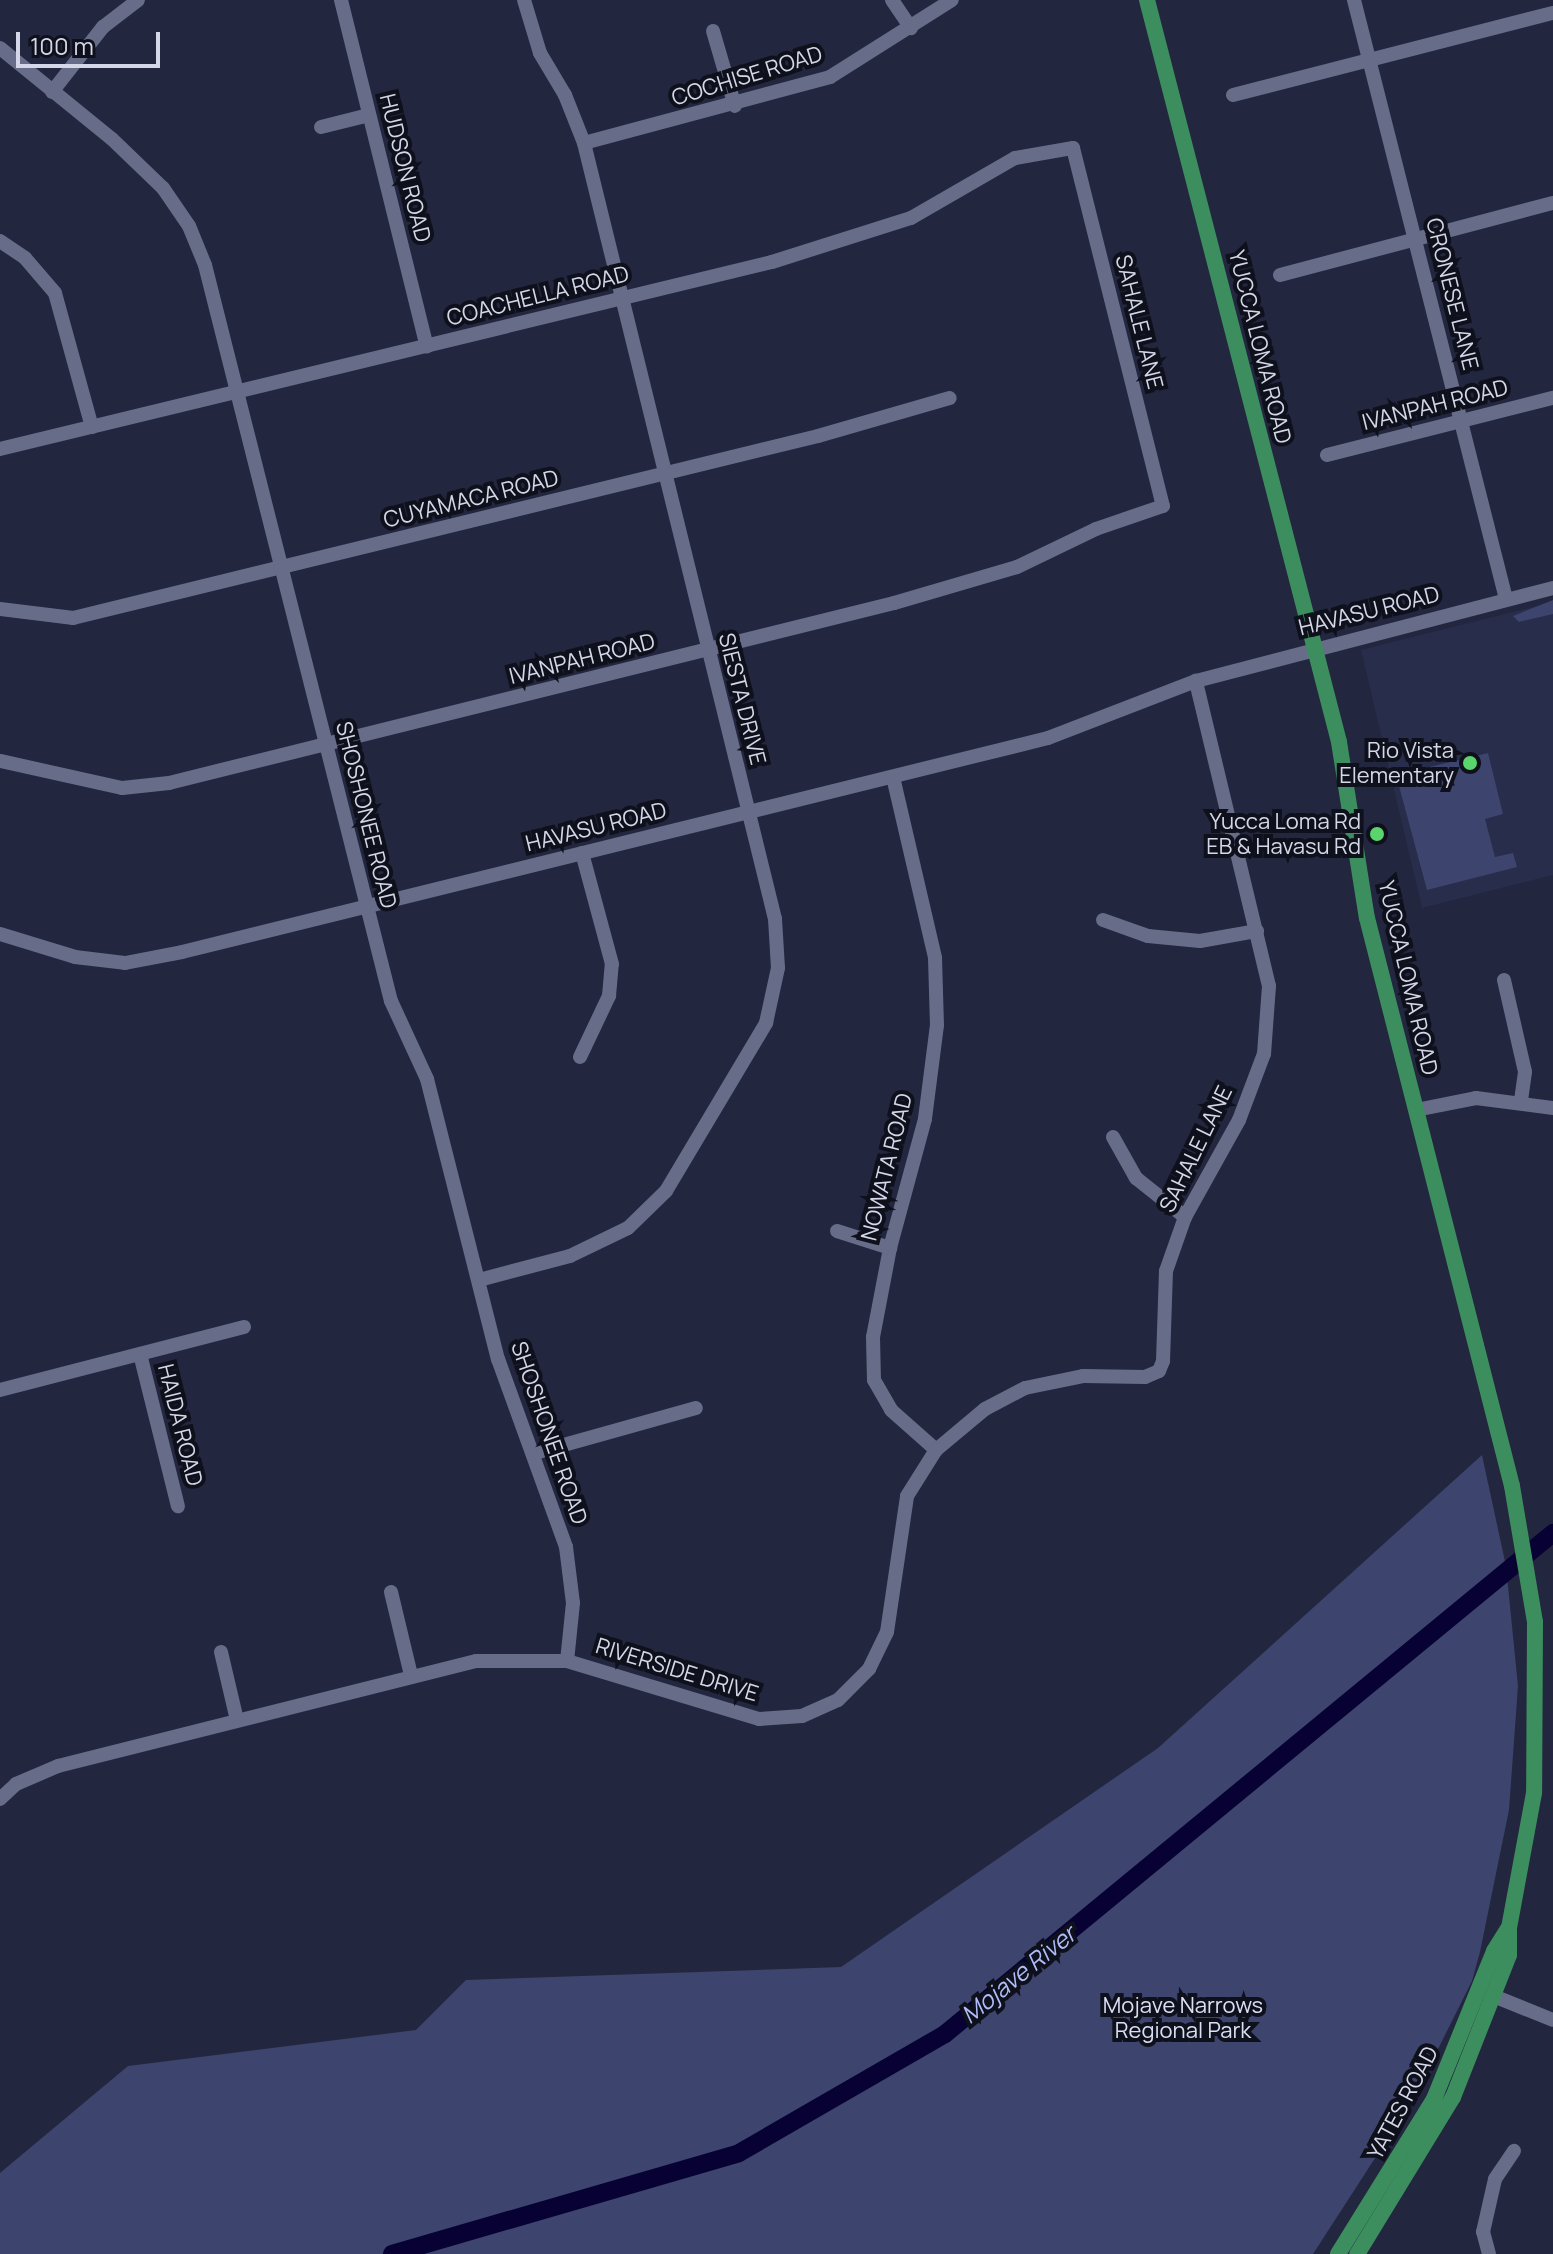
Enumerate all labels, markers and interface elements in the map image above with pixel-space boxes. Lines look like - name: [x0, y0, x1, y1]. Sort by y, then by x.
- scale bar: [20, 16, 164, 66]
- text: 100 m: [30, 29, 94, 62]
- street label: COCHISE ROAD: [668, 41, 826, 111]
- street label: HUDSON ROAD: [374, 91, 436, 245]
- street label: CRONESE LANE: [1420, 215, 1484, 373]
- street label: YUCCA LOMA ROAD: [1223, 247, 1297, 447]
- street label: SAHALE LANE: [1110, 252, 1168, 392]
- street label: COACHELLA ROAD: [444, 261, 632, 331]
- street label: IVANPAH ROAD: [1359, 374, 1511, 436]
- street label: CUYAMACA ROAD: [381, 464, 561, 534]
- street label: HAVASU ROAD: [1296, 581, 1442, 641]
- street label: IVANPAH ROAD: [506, 628, 658, 690]
- street label: SIESTA DRIVE: [713, 630, 771, 768]
- street label: SHOSHONEE ROAD: [330, 719, 402, 911]
- place label: Rio Vista Elementary: [1339, 737, 1454, 788]
- marker: Rio Vista Elementary: [1461, 754, 1479, 772]
- street label: HAVASU ROAD: [523, 797, 669, 857]
- place label: Yucca Loma Rd EB & Havasu Rd: [1206, 808, 1361, 860]
- marker: Yucca Loma Rd EB & Havasu Rd: [1368, 825, 1386, 843]
- street label: YUCCA LOMA ROAD: [1373, 878, 1443, 1078]
- street label: SAHALE LANE: [1154, 1081, 1238, 1217]
- street label: NOWATA ROAD: [856, 1091, 918, 1243]
- street label: SHOSHONEE ROAD: [505, 1338, 593, 1528]
- street label: HAIDA ROAD: [152, 1361, 208, 1489]
- street label: RIVERSIDE DRIVE: [592, 1633, 762, 1707]
- water label: Mojave River: [955, 1919, 1081, 2029]
- park label: Mojave Narrows Regional Park: [1103, 1992, 1263, 2044]
- street label: YATES ROAD: [1362, 2042, 1444, 2164]

